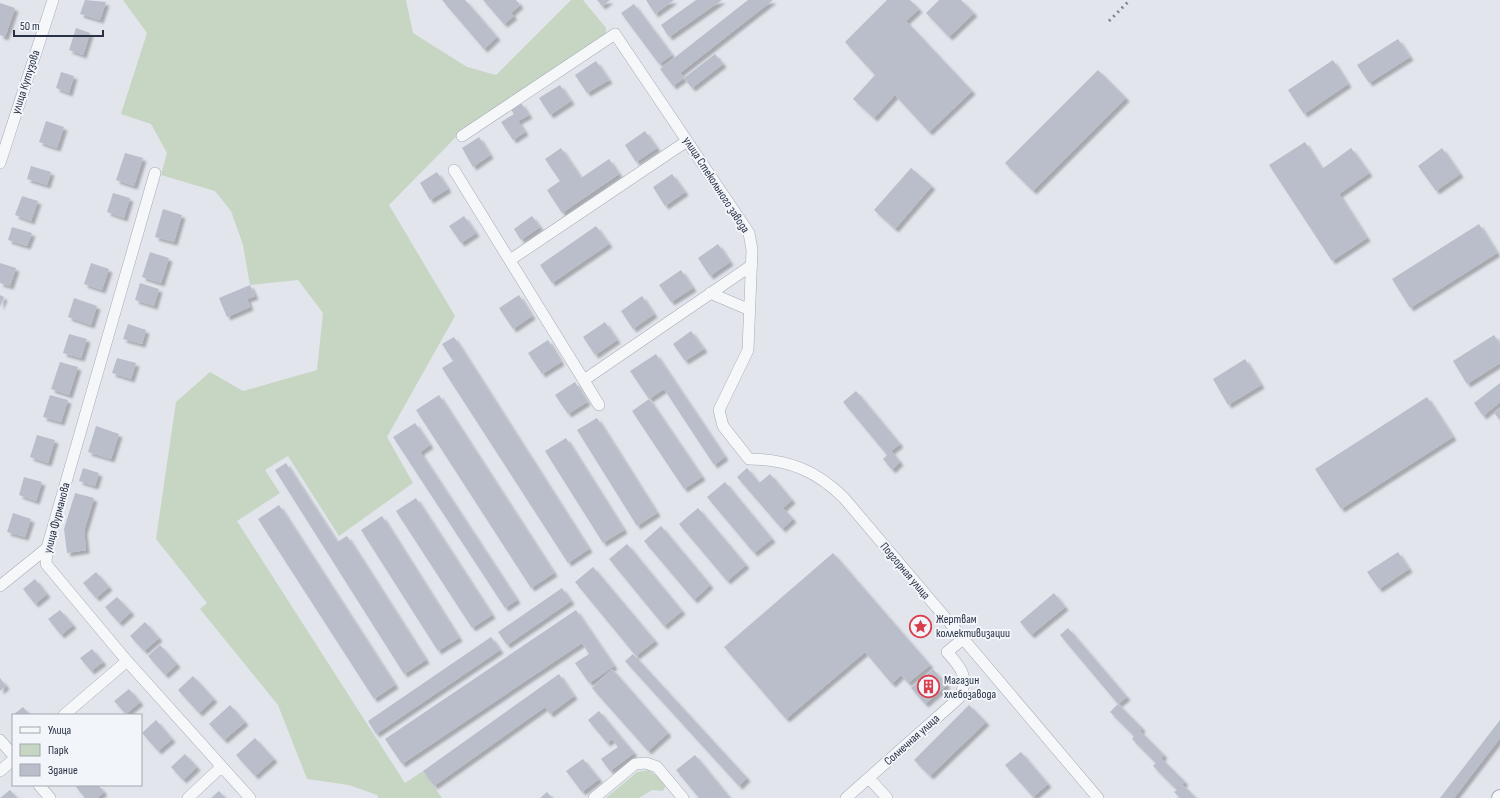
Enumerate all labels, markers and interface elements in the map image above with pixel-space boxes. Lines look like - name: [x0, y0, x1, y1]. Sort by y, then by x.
- scale bar: [14, 12, 103, 38]
- text: 50 m: [20, 19, 40, 34]
- street label: улица Кутузова: [9, 48, 43, 116]
- street label: улица Стекольного завода: [679, 134, 753, 236]
- street label: улица Фурманова: [40, 481, 74, 555]
- street label: Подгорная улица: [877, 539, 934, 603]
- place label: Жертвам коллективизации: [936, 612, 1010, 641]
- place icon: Жертвам коллективизации: [908, 613, 934, 639]
- place label: Магазин хлебозавода: [944, 673, 996, 702]
- building icon: Магазин хлебозавода: [916, 674, 942, 700]
- street label: Солнечная улица: [881, 711, 943, 769]
- legend: [12, 714, 142, 786]
- text: Улица: [48, 723, 72, 738]
- text: Парк: [48, 743, 69, 758]
- text: Здание: [48, 763, 78, 778]

